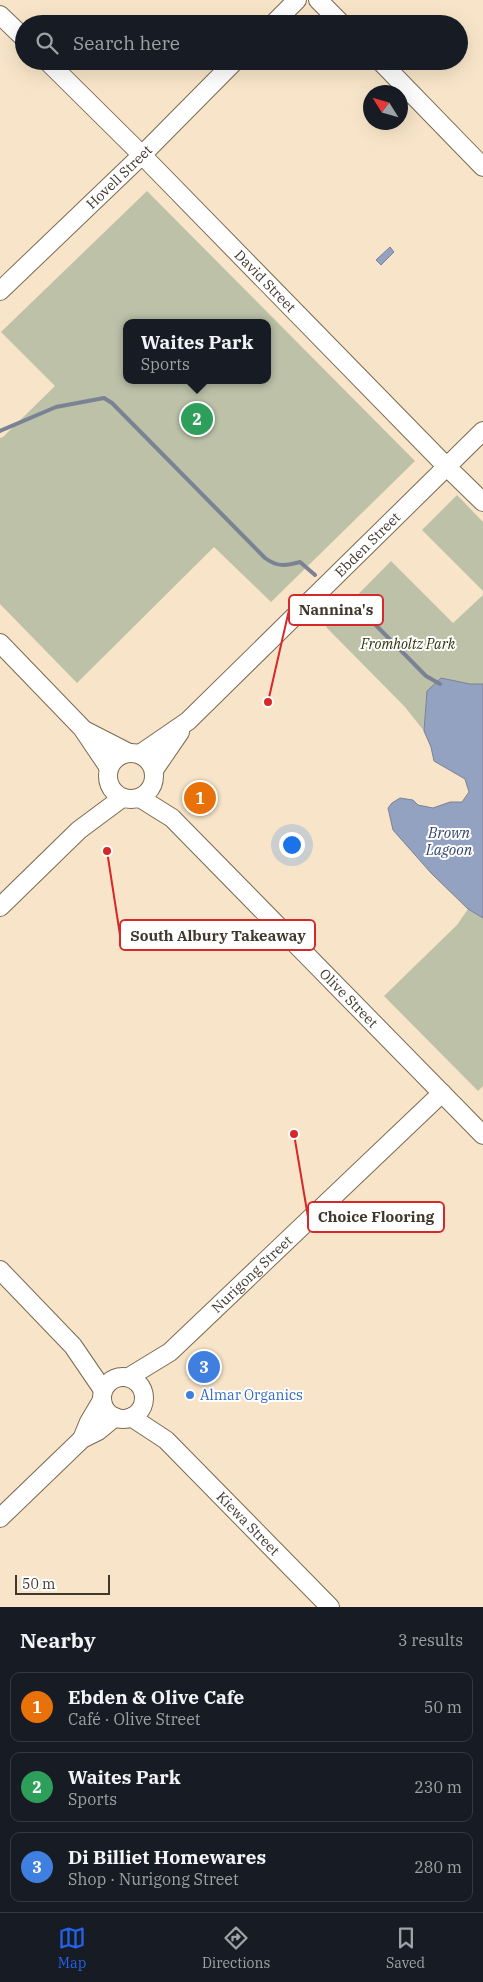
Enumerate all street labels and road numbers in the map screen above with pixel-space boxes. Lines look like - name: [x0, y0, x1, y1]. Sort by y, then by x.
- street label: Hovell Street: [82, 141, 156, 213]
- street label: David Street: [231, 246, 300, 316]
- street label: Ebden Street: [331, 508, 404, 581]
- street label: Olive Street: [316, 965, 382, 1032]
- street label: Nurigong Street: [208, 1231, 296, 1317]
- street label: Kiewa Street: [213, 1488, 284, 1559]

